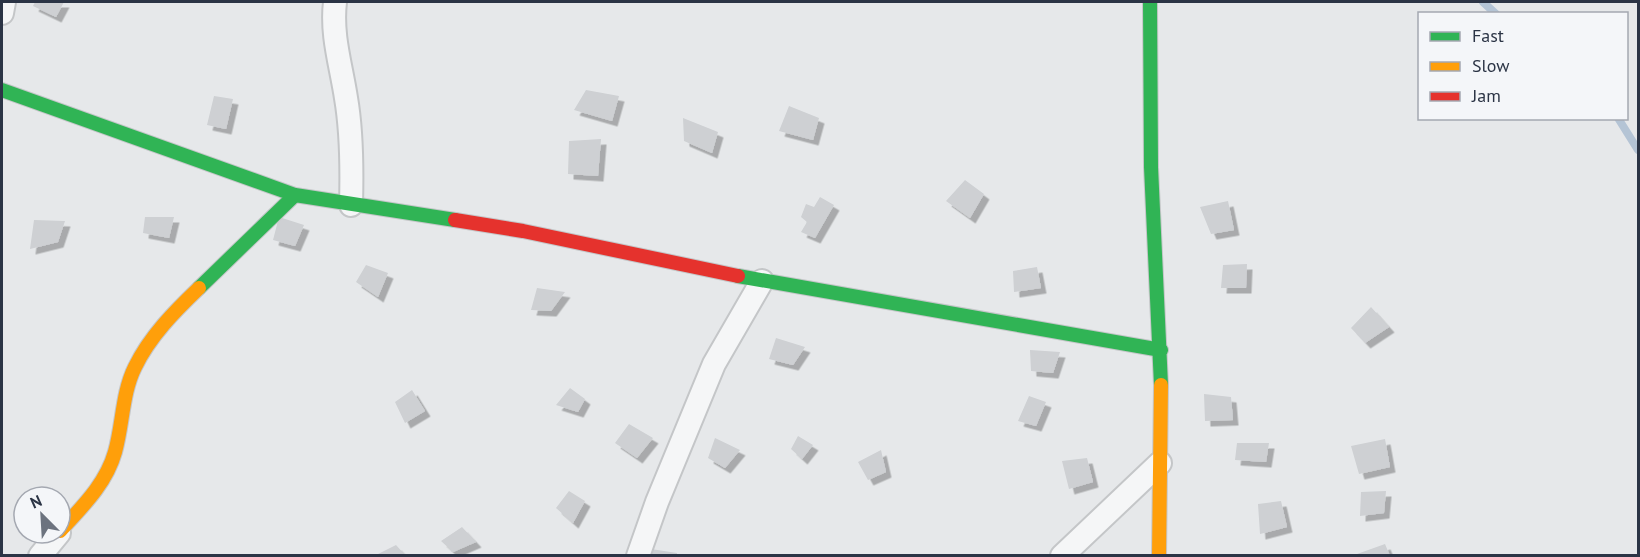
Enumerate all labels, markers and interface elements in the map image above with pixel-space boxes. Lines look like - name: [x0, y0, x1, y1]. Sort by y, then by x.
- legend: [1418, 12, 1628, 120]
- text: Fast: [1472, 24, 1504, 47]
- text: Slow: [1472, 54, 1510, 77]
- text: Jam: [1471, 84, 1501, 107]
- north arrow: [12, 485, 72, 545]
- text: N: [27, 490, 45, 513]

